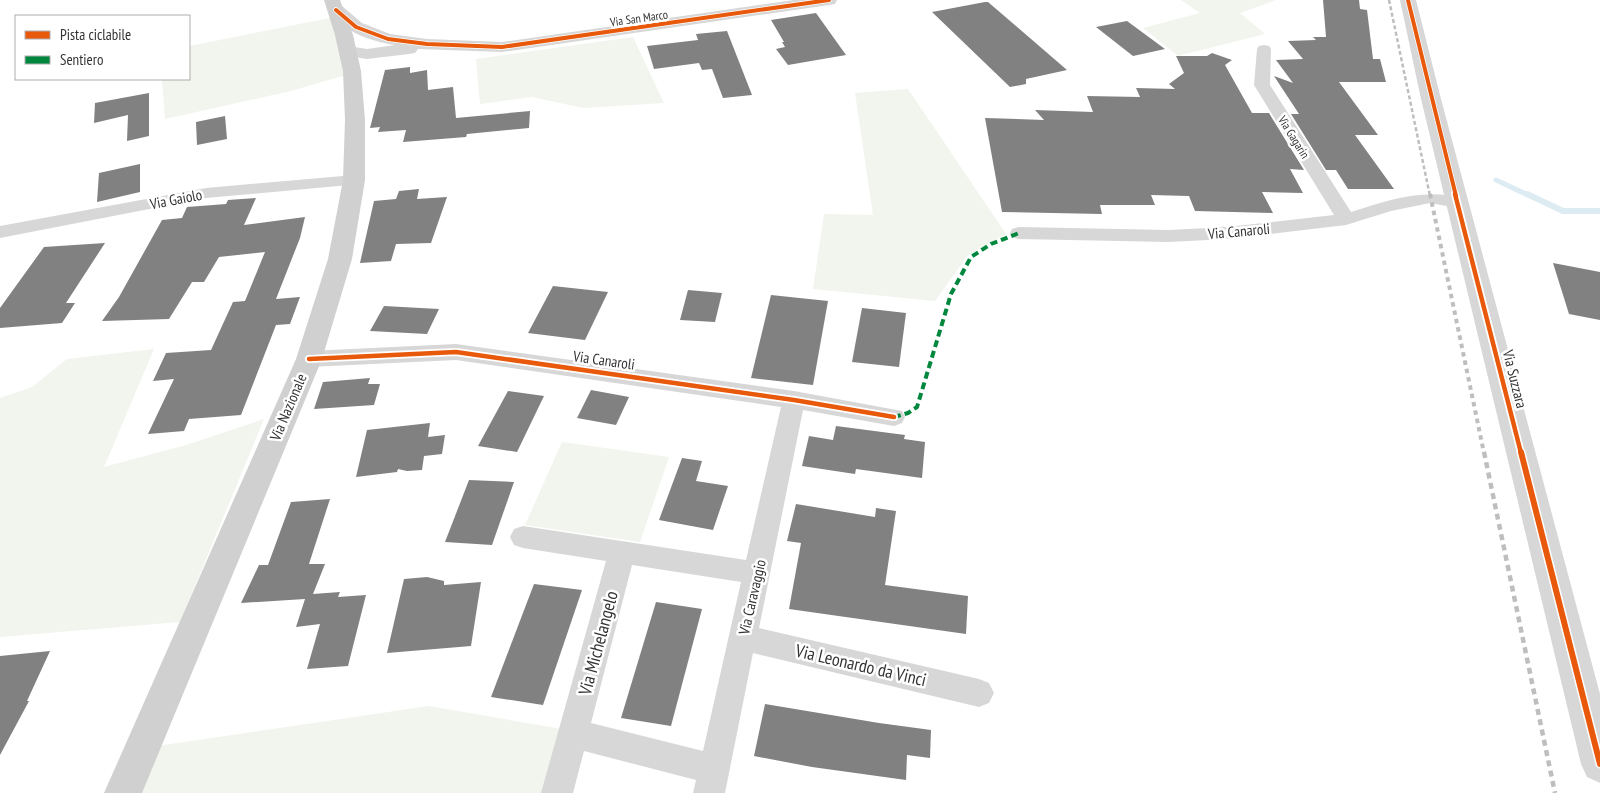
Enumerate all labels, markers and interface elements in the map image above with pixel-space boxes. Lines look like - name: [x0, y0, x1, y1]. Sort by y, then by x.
- street label: Via San Marco: [608, 7, 669, 30]
- legend: [15, 15, 190, 80]
- text: Pista ciclabile: [60, 25, 131, 44]
- text: Sentiero: [60, 50, 103, 69]
- street label: Via Gagarin: [1275, 112, 1313, 161]
- street label: Via Gaiolo: [147, 185, 204, 214]
- street label: Via Canaroli: [1206, 219, 1271, 243]
- street label: Via Canaroli: [571, 346, 636, 374]
- street label: Via Suzzara: [1498, 347, 1531, 410]
- street label: Via Nazionale: [265, 371, 311, 444]
- street label: Via Caravaggio: [734, 558, 770, 637]
- street label: Via Michelangelo: [573, 588, 623, 699]
- street label: Via Leonardo da Vinci: [793, 639, 929, 691]

